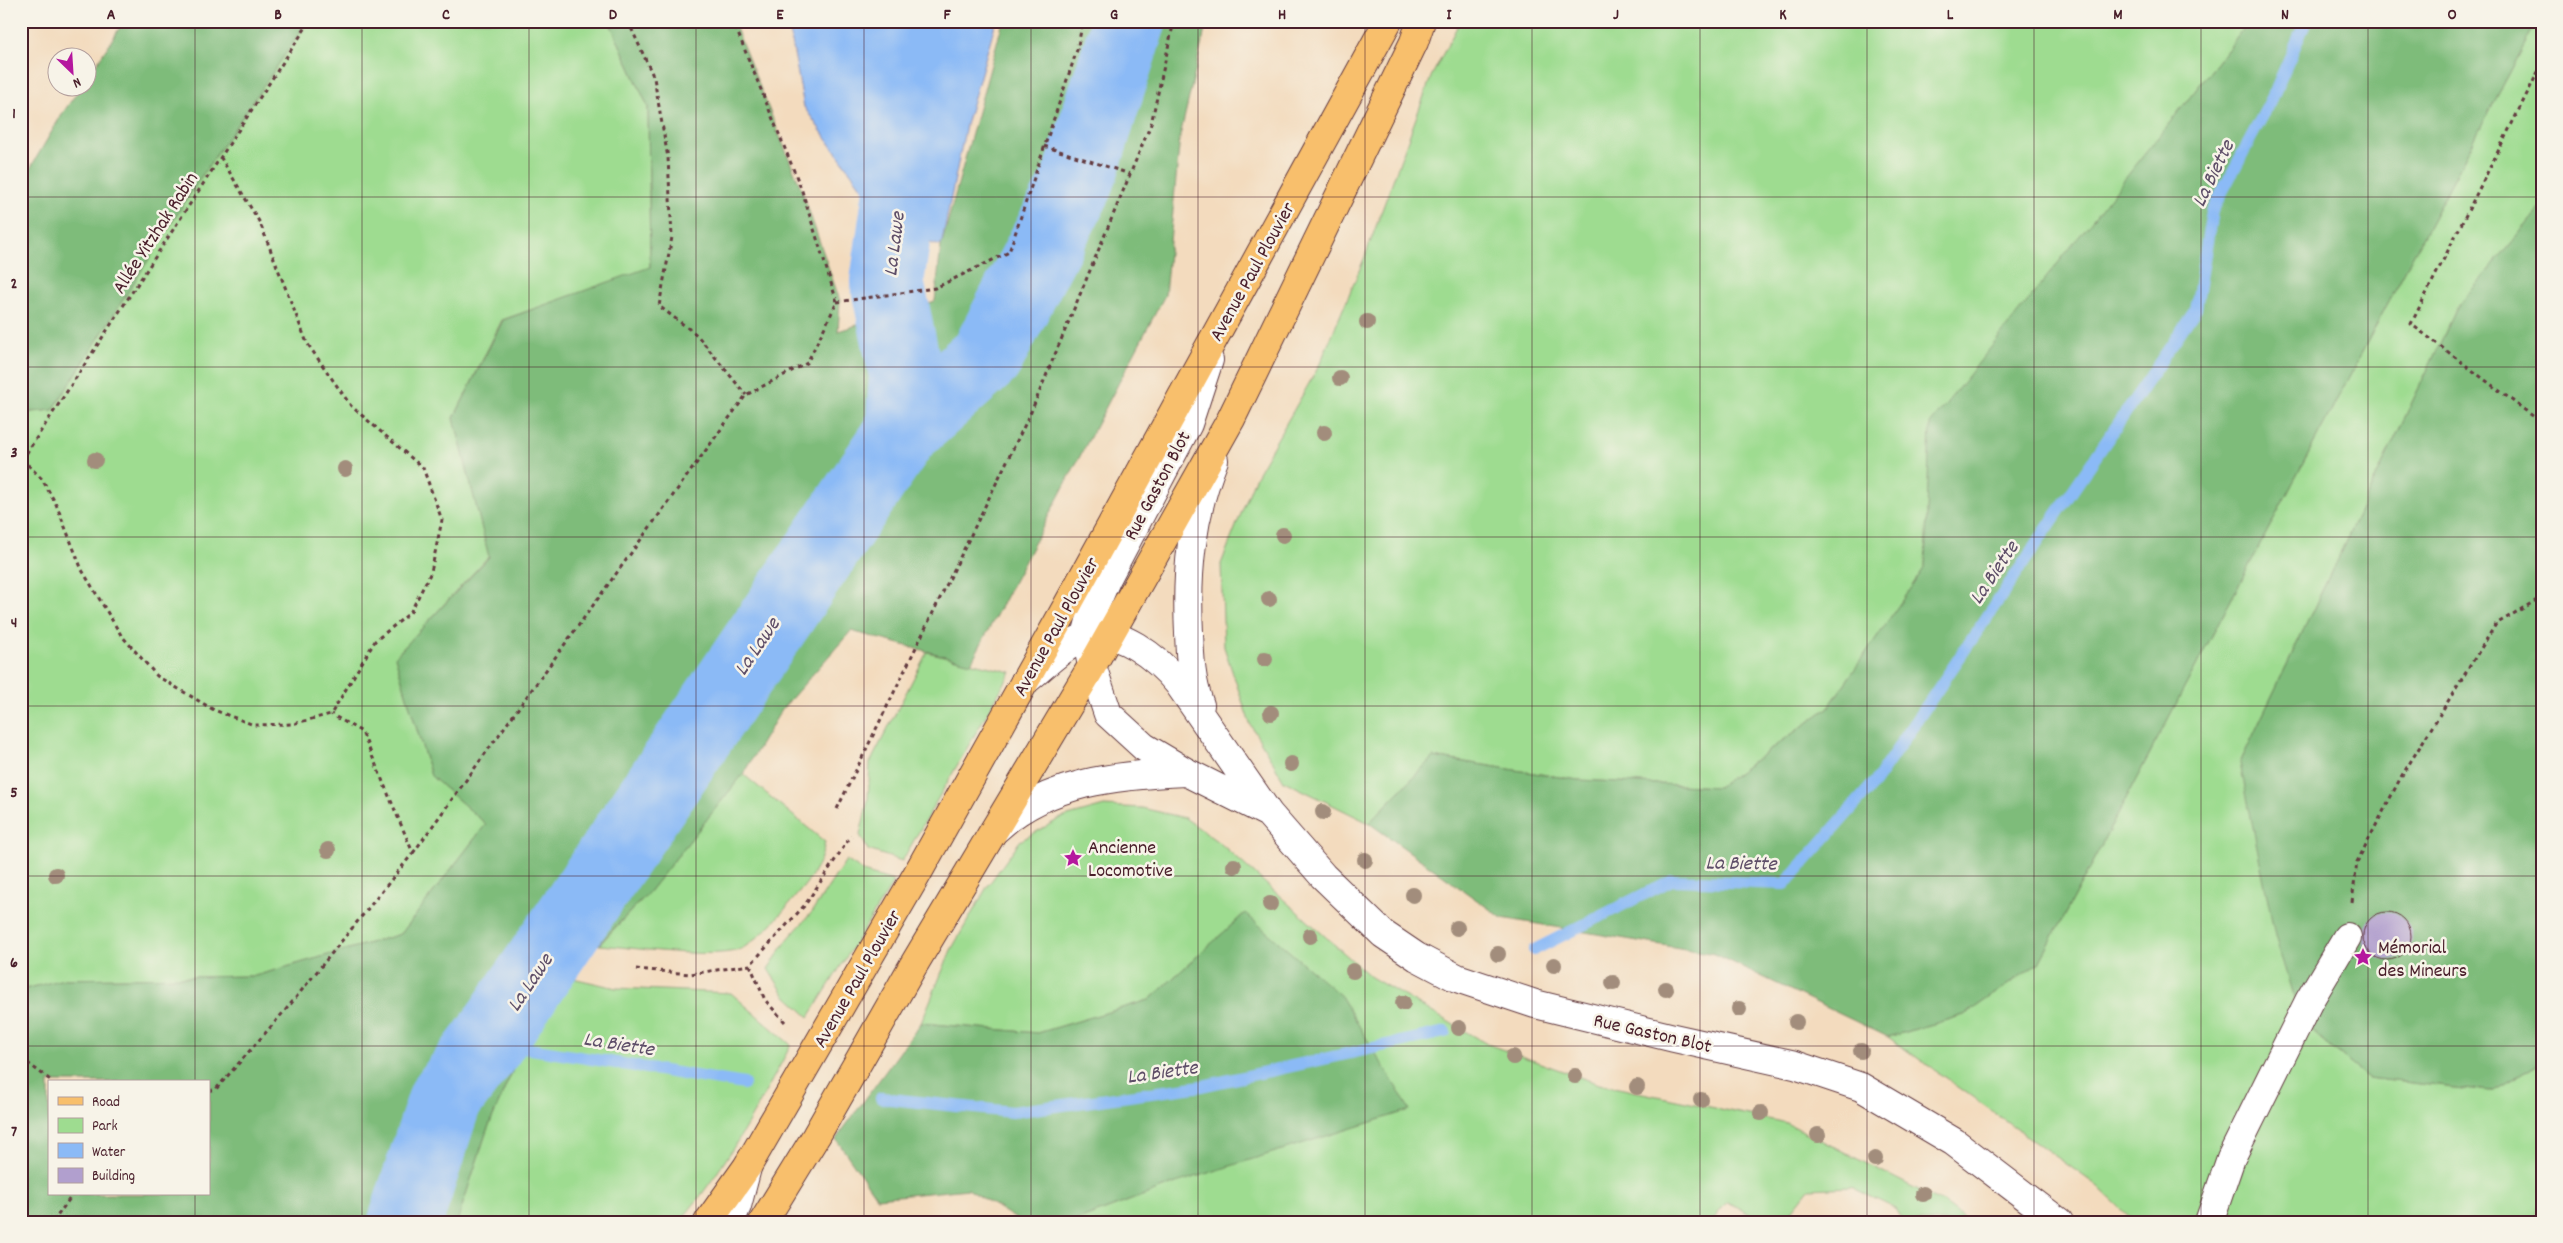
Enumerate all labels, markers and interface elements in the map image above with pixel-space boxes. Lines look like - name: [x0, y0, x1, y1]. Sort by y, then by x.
- text: A: [107, 4, 116, 27]
- text: B: [274, 4, 282, 27]
- text: C: [442, 4, 450, 27]
- text: D: [609, 4, 618, 27]
- text: E: [776, 4, 784, 27]
- text: F: [943, 4, 951, 27]
- text: G: [1110, 4, 1118, 27]
- text: H: [1278, 4, 1286, 27]
- text: I: [1447, 4, 1453, 27]
- text: J: [1613, 4, 1619, 27]
- text: K: [1779, 4, 1787, 27]
- text: L: [1947, 4, 1954, 27]
- text: M: [2113, 4, 2123, 27]
- text: N: [2281, 4, 2289, 27]
- text: O: [2447, 4, 2457, 27]
- north arrow: [48, 48, 98, 98]
- text: N: [69, 71, 84, 93]
- text: 1: [12, 103, 16, 126]
- water label: La Biette: [2186, 134, 2245, 213]
- street label: Allée Yitzhak Rabin: [107, 167, 206, 300]
- street label: Avenue Paul Plouvier: [1204, 197, 1304, 347]
- water label: La Lawe: [877, 209, 915, 278]
- text: 2: [11, 273, 18, 296]
- street label: Rue Gaston Blot: [1118, 427, 1199, 546]
- text: 3: [10, 442, 18, 465]
- water label: La Biette: [1963, 534, 2029, 612]
- street label: Avenue Paul Plouvier: [1008, 552, 1108, 702]
- water label: La Lawe: [728, 611, 790, 683]
- text: 4: [11, 612, 17, 635]
- text: 5: [10, 782, 18, 805]
- place label: Ancienne Locomotive: [1088, 835, 1173, 886]
- place icon: Ancienne Locomotive: [1062, 847, 1084, 869]
- water label: La Biette: [1705, 849, 1778, 881]
- street label: Avenue Paul Plouvier: [808, 905, 910, 1054]
- place label: Mémorial des Mineurs: [2378, 935, 2467, 986]
- place icon: Mémorial des Mineurs: [2352, 946, 2374, 968]
- water label: La Lawe: [501, 947, 563, 1019]
- text: 6: [10, 952, 18, 975]
- street label: Rue Gaston Blot: [1591, 1008, 1714, 1062]
- water label: La Biette: [581, 1026, 658, 1067]
- water label: La Biette: [1125, 1054, 1201, 1094]
- legend: [48, 1080, 210, 1196]
- text: Road: [92, 1092, 120, 1114]
- text: Park: [92, 1116, 118, 1138]
- text: 7: [11, 1121, 17, 1144]
- text: Water: [92, 1142, 126, 1164]
- text: Building: [92, 1166, 135, 1188]

